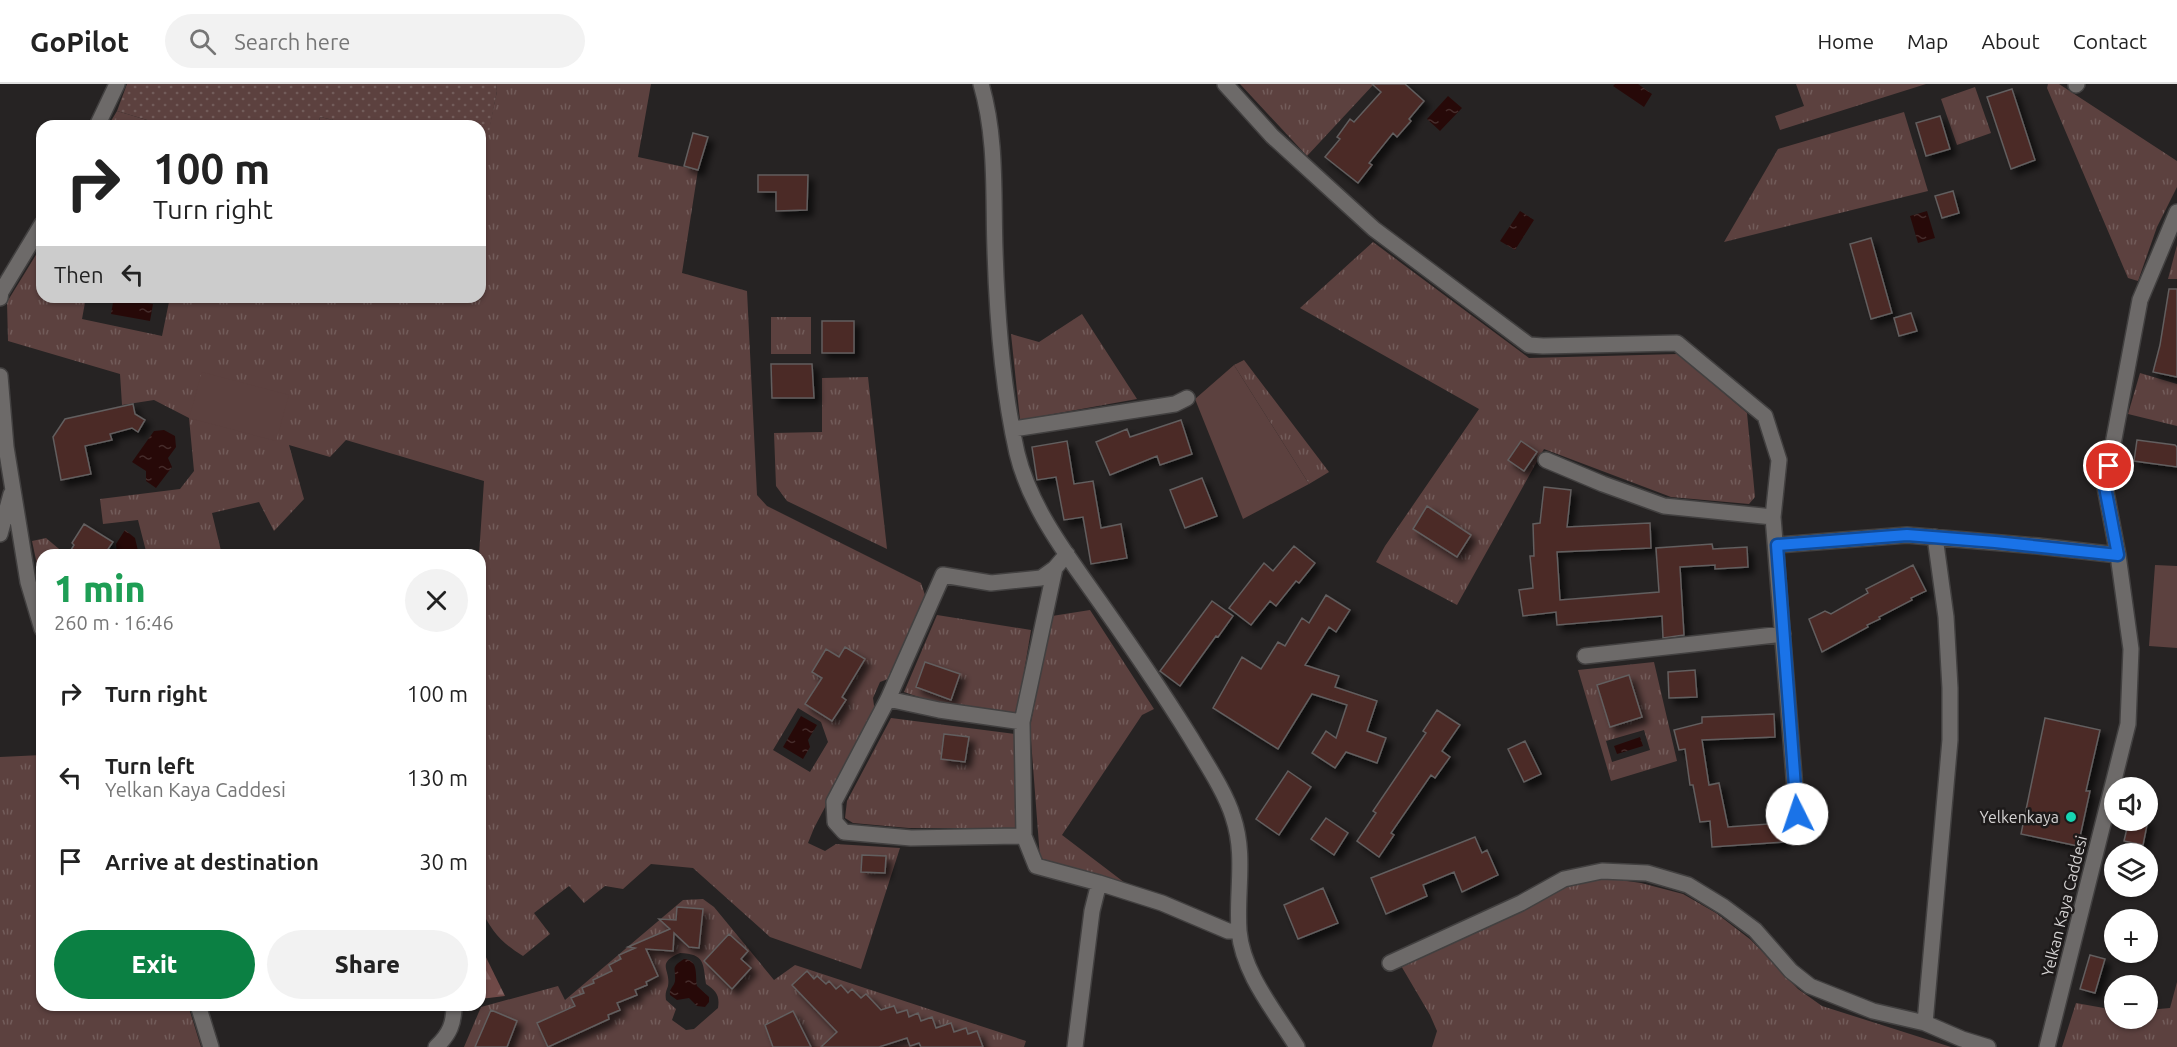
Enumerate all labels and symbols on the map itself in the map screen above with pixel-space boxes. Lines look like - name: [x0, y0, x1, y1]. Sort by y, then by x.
- pin: [2083, 440, 2134, 491]
- position arrow: [1765, 782, 1829, 846]
- place label: Yelkenkaya: [1979, 808, 2059, 826]
- marker: Yelkenkaya: [2064, 810, 2078, 824]
- street label: Yelkan Kaya Caddesi: [2038, 834, 2090, 978]

